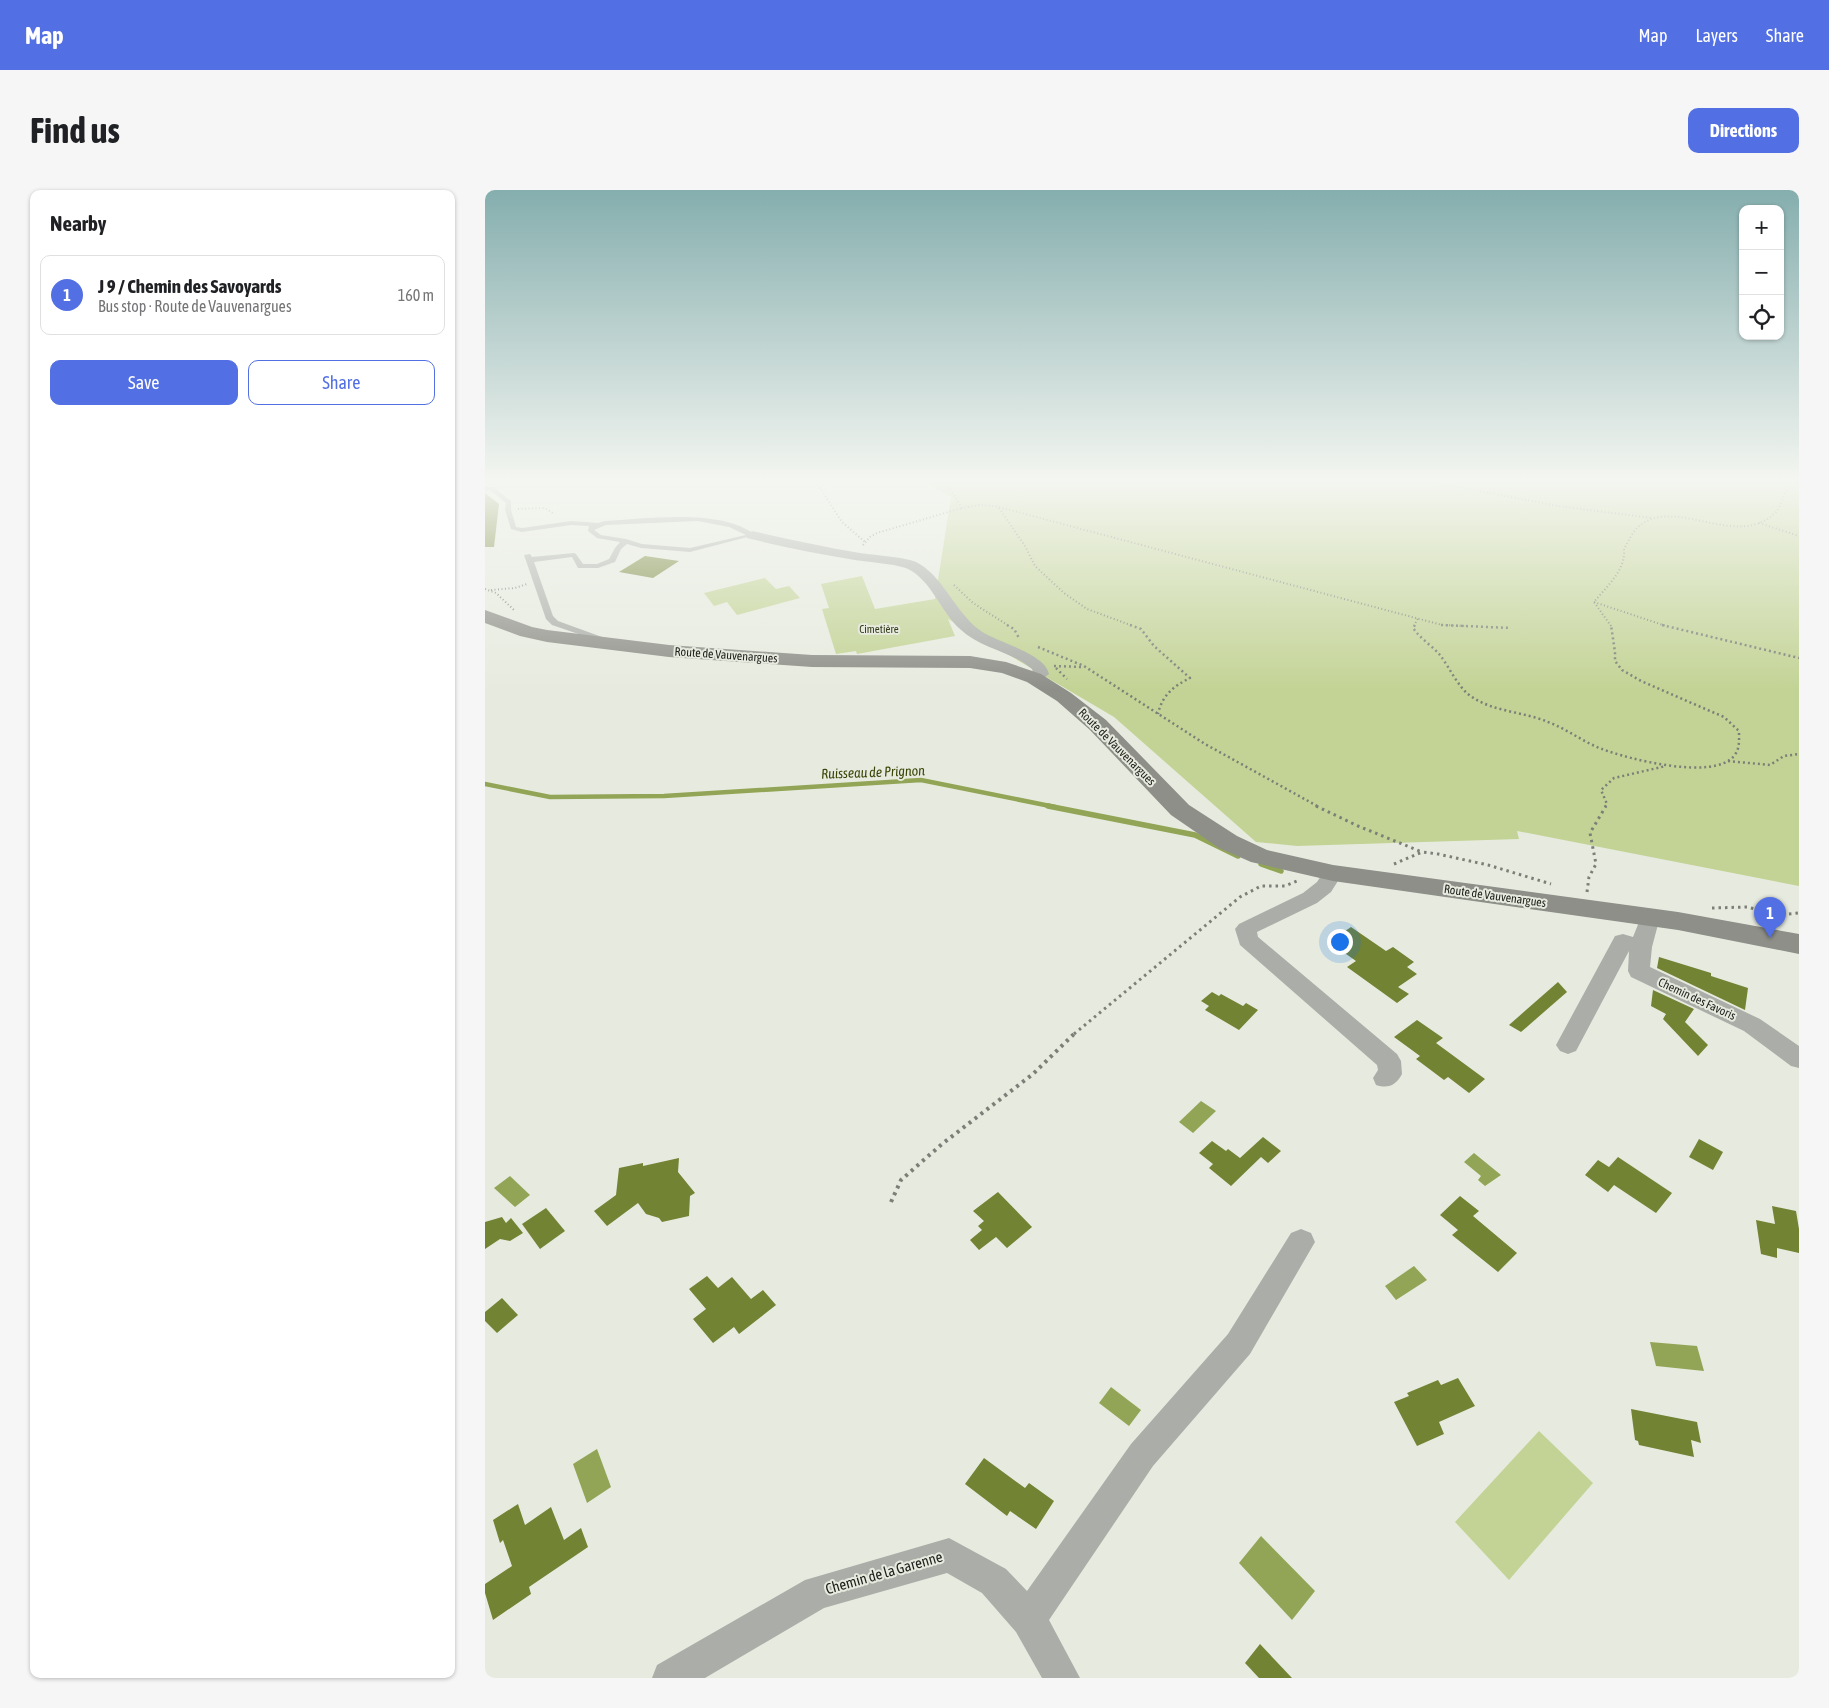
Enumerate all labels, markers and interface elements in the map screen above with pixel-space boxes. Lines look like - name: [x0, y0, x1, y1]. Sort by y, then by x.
- text: Map: [25, 22, 64, 49]
- text: Map: [1638, 25, 1667, 46]
- text: Layers: [1695, 25, 1738, 46]
- text: Share: [1766, 25, 1804, 46]
- button: Directions: [1688, 108, 1799, 153]
- text: Find us: [30, 110, 120, 150]
- map controls: [1739, 205, 1784, 340]
- button: +: [1739, 205, 1784, 250]
- text: Nearby: [50, 211, 106, 235]
- button: −: [1739, 250, 1784, 295]
- text: J 9 / Chemin des Savoyards: [98, 275, 281, 297]
- text: 1: [63, 286, 71, 304]
- text: 160 m: [398, 286, 434, 304]
- button: locate: [1739, 295, 1784, 340]
- text: Bus stop · Route de Vauvenargues: [98, 297, 292, 315]
- button: Save: [50, 360, 238, 405]
- button: Share: [248, 360, 435, 405]
- park label: Cimetière: [859, 623, 899, 635]
- street label: Route de Vauvenargues: [674, 644, 778, 666]
- street label: Route de Vauvenargues: [1076, 706, 1158, 788]
- water label: Ruisseau de Prignon: [821, 762, 925, 782]
- street label: Route de Vauvenargues: [1443, 882, 1547, 910]
- pin: 1: [1754, 897, 1786, 938]
- your location: [1327, 929, 1353, 955]
- street label: Chemin des Favoris: [1656, 975, 1738, 1023]
- street label: Chemin de la Garenne: [823, 1548, 945, 1597]

